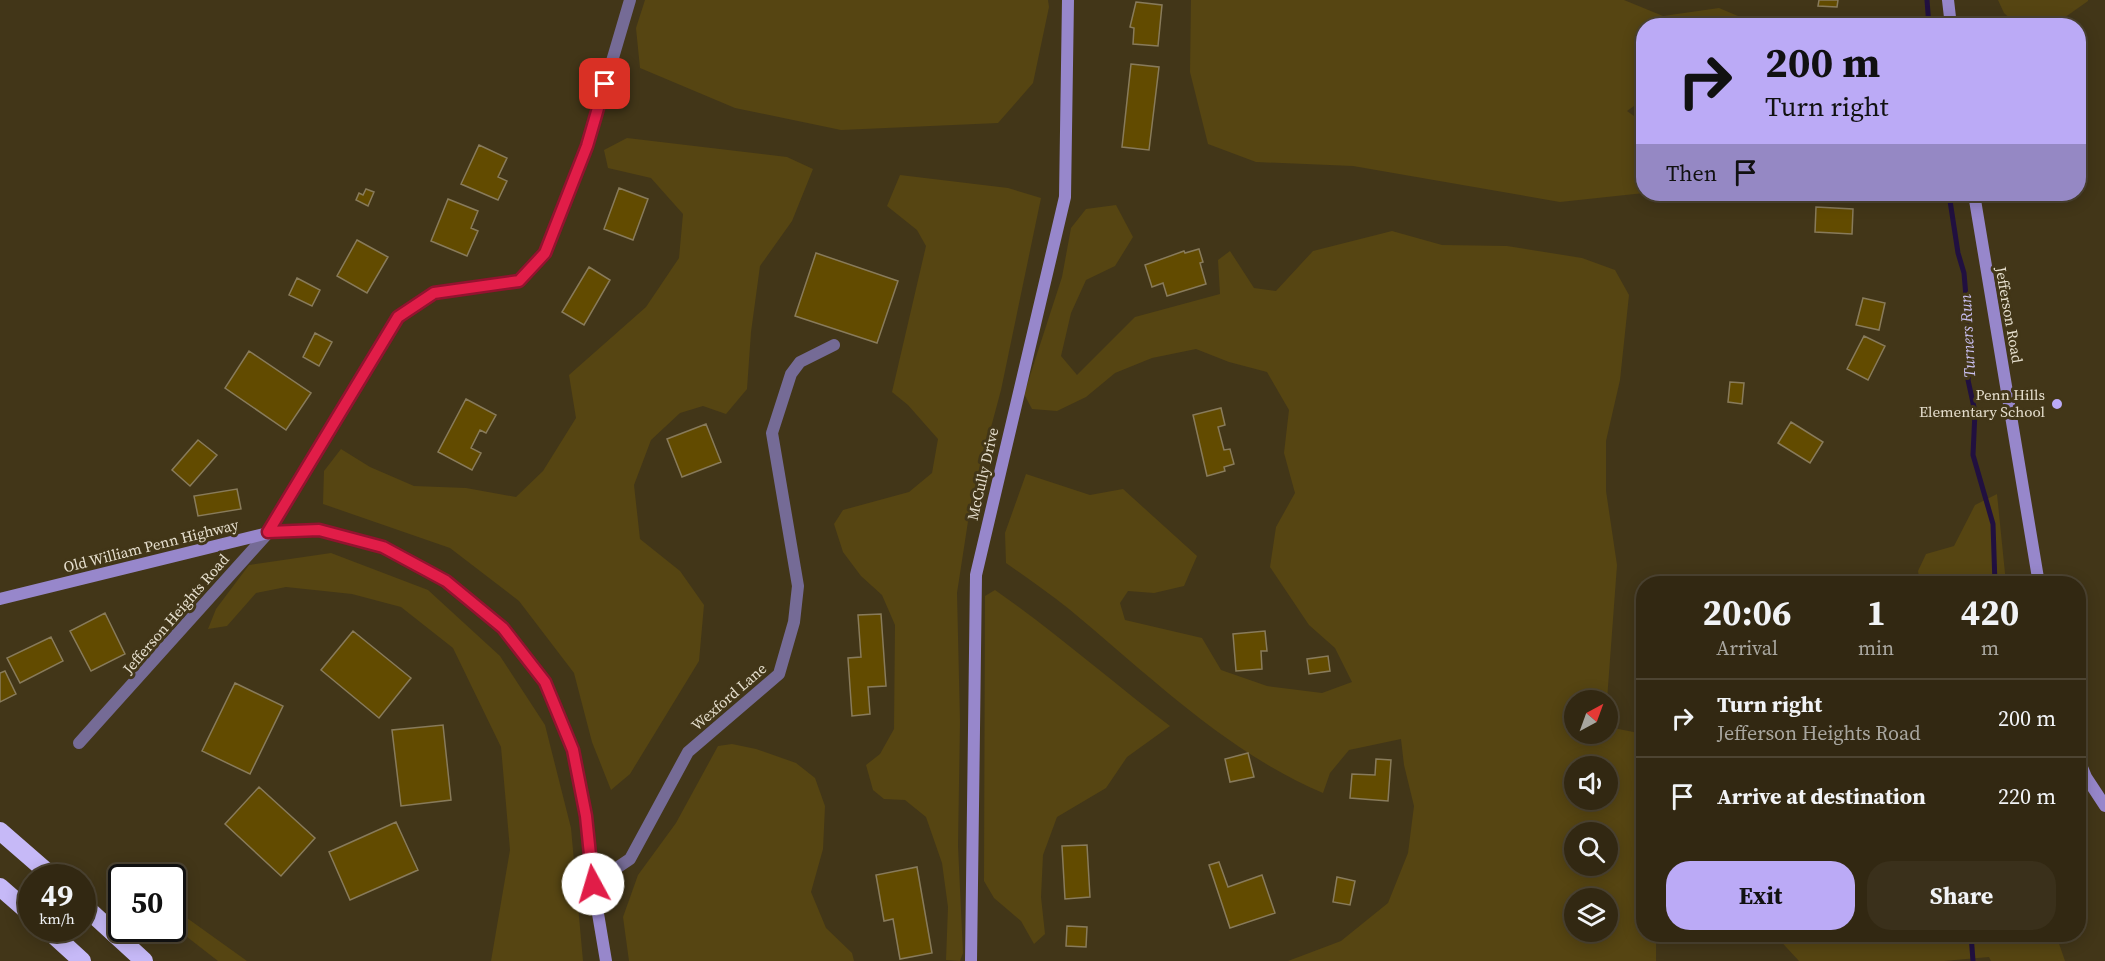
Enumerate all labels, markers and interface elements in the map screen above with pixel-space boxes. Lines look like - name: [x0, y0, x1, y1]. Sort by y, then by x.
- text: 200 m: [1765, 33, 1880, 91]
- icon: right: [1666, 42, 1744, 120]
- pin: [579, 58, 630, 109]
- icon: arrive: [588, 67, 621, 100]
- text: Turn right: [1765, 88, 1889, 125]
- icon: arrive: [1729, 156, 1762, 189]
- text: Then: [1666, 158, 1717, 188]
- street label: Jefferson Road: [1991, 264, 2028, 365]
- water label: Turners Run: [1954, 294, 1980, 378]
- place label: Penn Hills Elementary School: [1919, 384, 2046, 422]
- marker: Penn Hills Elementary School: [2050, 397, 2064, 411]
- street label: McCully Drive: [962, 425, 1003, 522]
- street label: Old William Penn Highway: [61, 513, 241, 577]
- street label: Jefferson Heights Road: [117, 549, 234, 679]
- text: 20:06: [1703, 588, 1791, 637]
- text: 1: [1866, 588, 1886, 637]
- text: 420: [1961, 588, 2019, 637]
- text: Arrival: [1716, 634, 1778, 662]
- text: min: [1858, 634, 1894, 662]
- text: m: [1981, 634, 1999, 662]
- street label: Wexford Lane: [686, 658, 771, 735]
- text: Turn right: [1717, 689, 1822, 719]
- north arrow: [1564, 690, 1618, 744]
- map controls: [1564, 690, 1618, 942]
- icon: right: [1666, 702, 1699, 735]
- text: 200 m: [1998, 703, 2056, 733]
- text: Jefferson Heights Road: [1717, 719, 1921, 747]
- button: sound: [1564, 756, 1618, 810]
- icon: arrive: [1666, 780, 1699, 813]
- text: Arrive at destination: [1717, 781, 1926, 811]
- text: 220 m: [1998, 781, 2056, 811]
- button: search: [1564, 822, 1618, 876]
- position arrow: [561, 852, 625, 916]
- button: Exit: [1666, 861, 1855, 930]
- button: Share: [1867, 861, 2056, 930]
- speed limit sign: 50: [108, 864, 186, 942]
- text: 49: [41, 875, 73, 916]
- button: layers: [1564, 888, 1618, 942]
- text: km/h: [39, 908, 75, 929]

